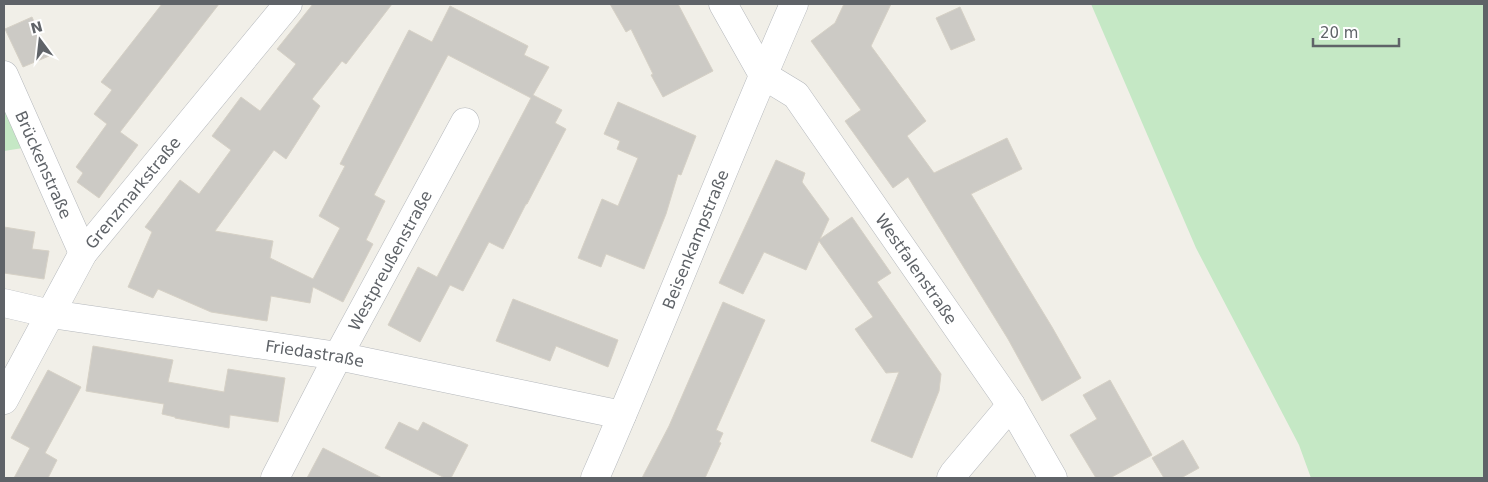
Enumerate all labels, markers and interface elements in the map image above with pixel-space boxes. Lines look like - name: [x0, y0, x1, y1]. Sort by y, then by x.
- north arrow: [15, 15, 65, 65]
- scale bar: [1313, 15, 1399, 47]
- text: N: [29, 18, 44, 37]
- text: 20 m: [1320, 24, 1358, 42]
- street label: Brückenstraße: [12, 108, 76, 221]
- street label: Grenzmarkstraße: [81, 133, 184, 252]
- street label: Beisenkampstraße: [658, 167, 732, 312]
- street label: Westpreußenstraße: [344, 187, 436, 334]
- street label: Westfalenstraße: [872, 210, 961, 328]
- street label: Friedastraße: [264, 336, 366, 371]

